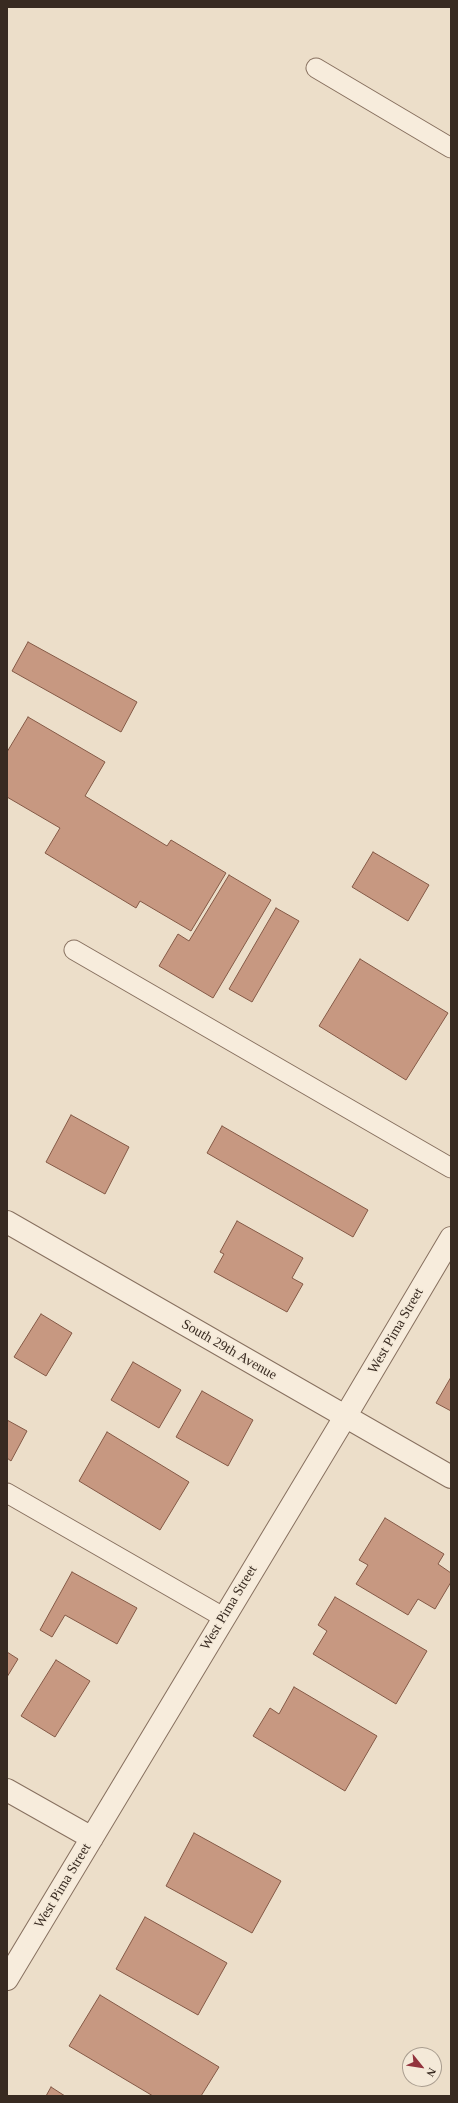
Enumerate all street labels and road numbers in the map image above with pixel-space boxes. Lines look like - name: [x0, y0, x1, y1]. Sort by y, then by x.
- street label: West Pima Street: [365, 1285, 427, 1377]
- street label: South 29th Avenue: [178, 1316, 280, 1384]
- street label: West Pima Street: [197, 1562, 261, 1654]
- street label: West Pima Street: [31, 1840, 95, 1932]

